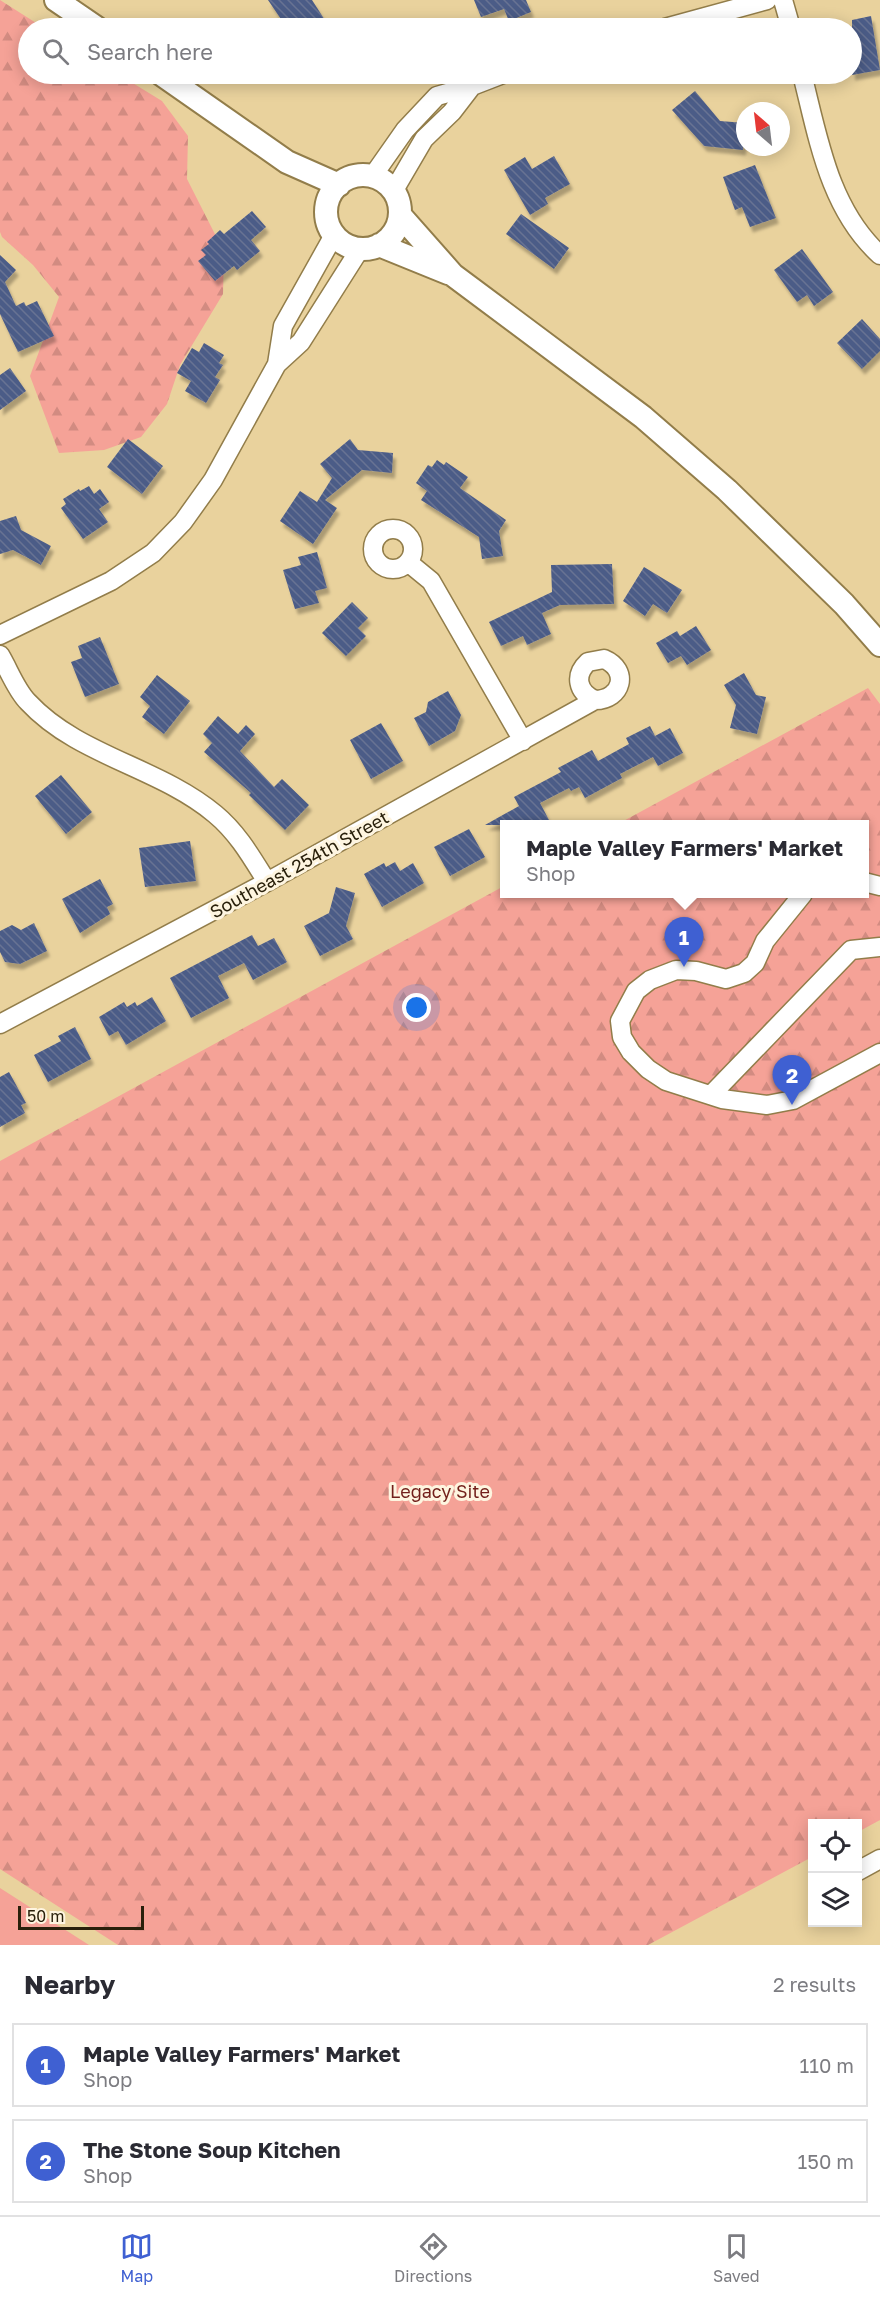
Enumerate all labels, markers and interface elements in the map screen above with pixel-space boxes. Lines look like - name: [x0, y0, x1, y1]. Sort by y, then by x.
- search box: [18, 18, 862, 84]
- icon: search: [39, 35, 72, 68]
- text: Search here: [87, 38, 213, 65]
- north arrow: [736, 102, 790, 156]
- street label: Southeast 254th Street: [206, 806, 392, 922]
- popup: [500, 820, 869, 898]
- text: Maple Valley Farmers' Market: [526, 834, 843, 861]
- text: Shop: [526, 861, 575, 885]
- pin: 1: [664, 918, 704, 967]
- your location: [402, 993, 431, 1022]
- pin: 2: [772, 1056, 812, 1105]
- park label: Legacy Site: [390, 1480, 490, 1502]
- map controls: [808, 1819, 862, 1927]
- button: locate: [808, 1819, 862, 1873]
- button: layers: [808, 1873, 862, 1927]
- scale bar: [18, 1903, 144, 1930]
- text: 50 m: [27, 1906, 64, 1926]
- text: Nearby: [24, 1969, 115, 2000]
- text: 2 results: [773, 1972, 856, 1996]
- text: Maple Valley Farmers' Market: [83, 2040, 400, 2067]
- text: 1: [40, 2053, 51, 2077]
- text: 110 m: [800, 2053, 854, 2077]
- text: Shop: [83, 2067, 132, 2091]
- text: The Stone Soup Kitchen: [83, 2136, 340, 2163]
- text: 2: [39, 2149, 52, 2173]
- text: 150 m: [798, 2149, 854, 2173]
- text: Shop: [83, 2163, 132, 2187]
- tab: Map: [120, 2230, 153, 2286]
- tab: Directions: [394, 2230, 472, 2286]
- tab: Saved: [713, 2230, 760, 2286]

